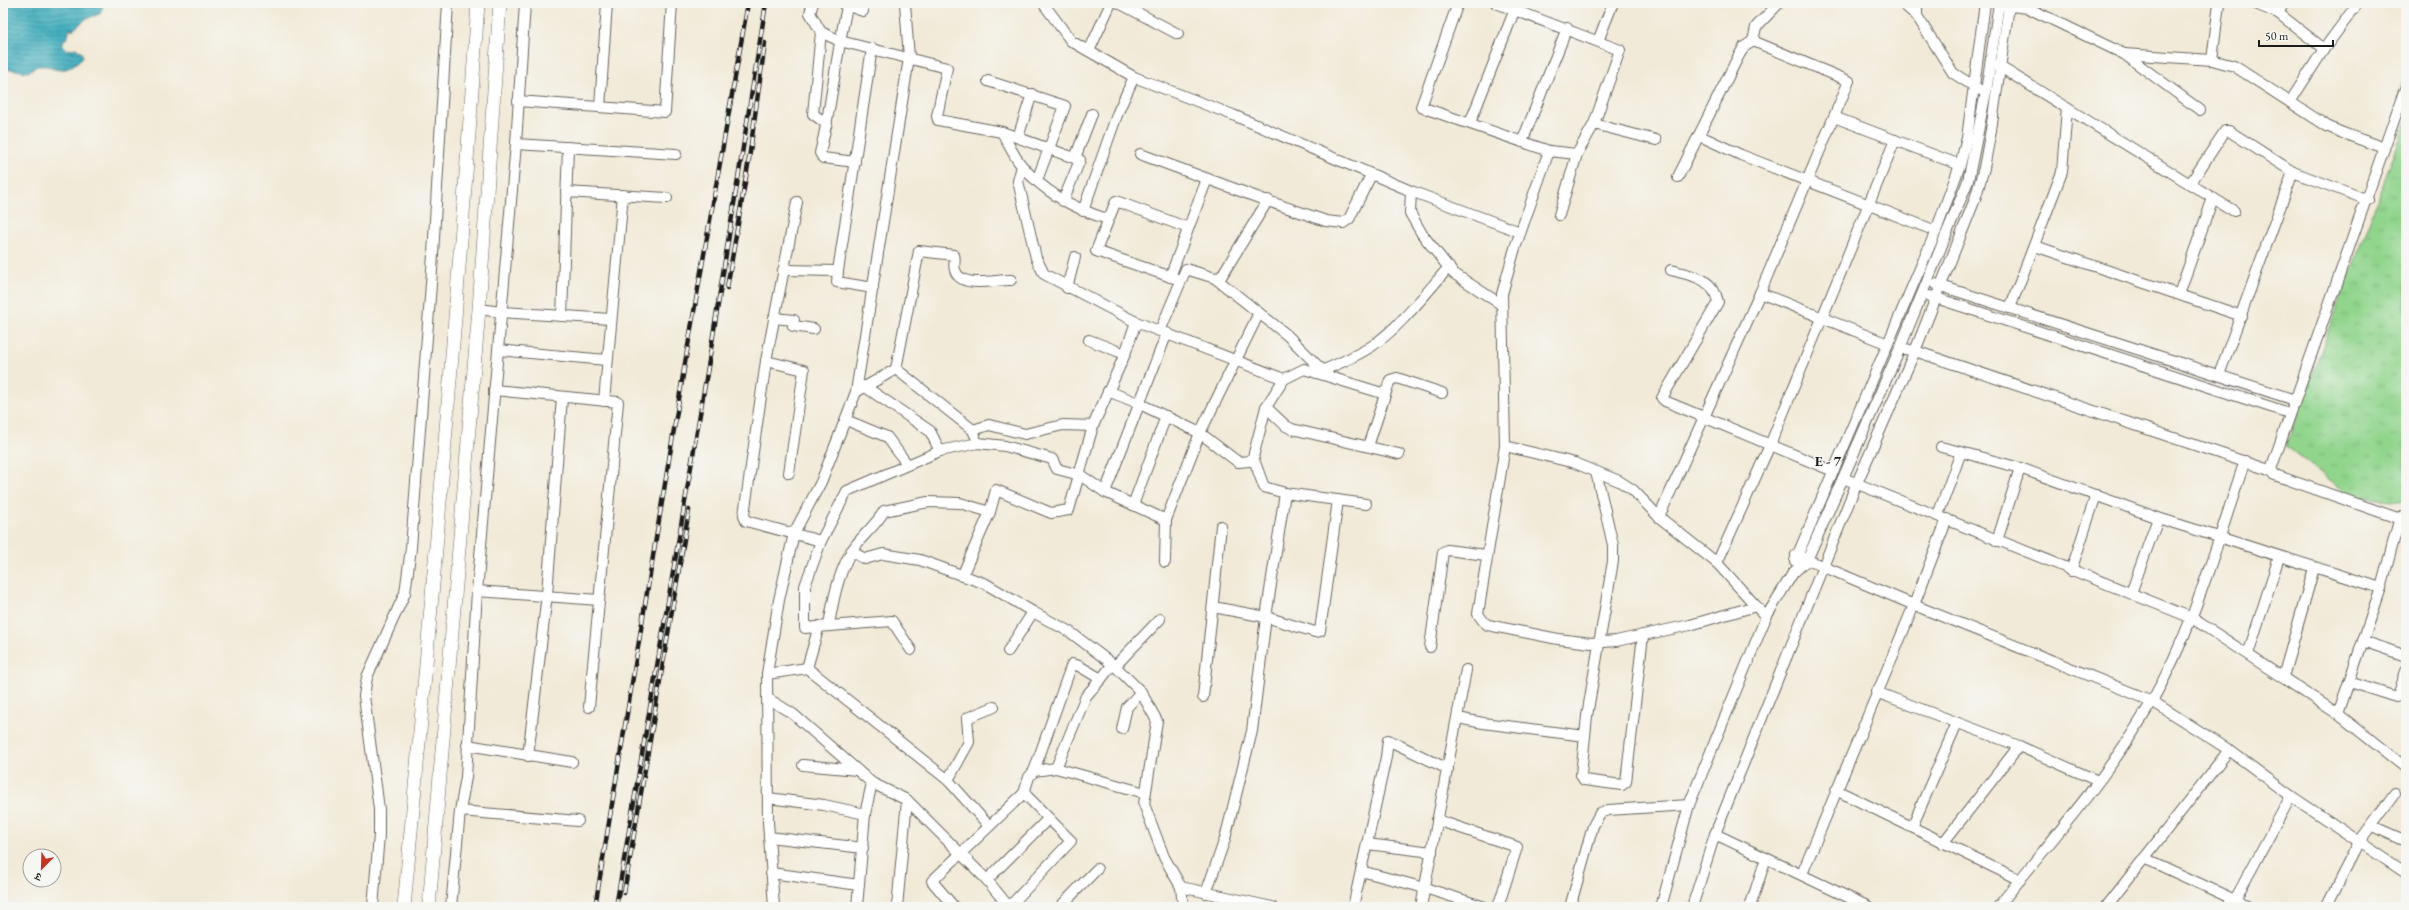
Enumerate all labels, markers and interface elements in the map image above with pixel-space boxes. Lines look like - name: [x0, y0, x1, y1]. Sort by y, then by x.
- scale bar: [2259, 22, 2333, 48]
- text: 50 m: [2265, 28, 2289, 44]
- district label: E - 7: [1815, 452, 1842, 470]
- north arrow: [22, 848, 62, 888]
- text: उ: [31, 869, 44, 885]

